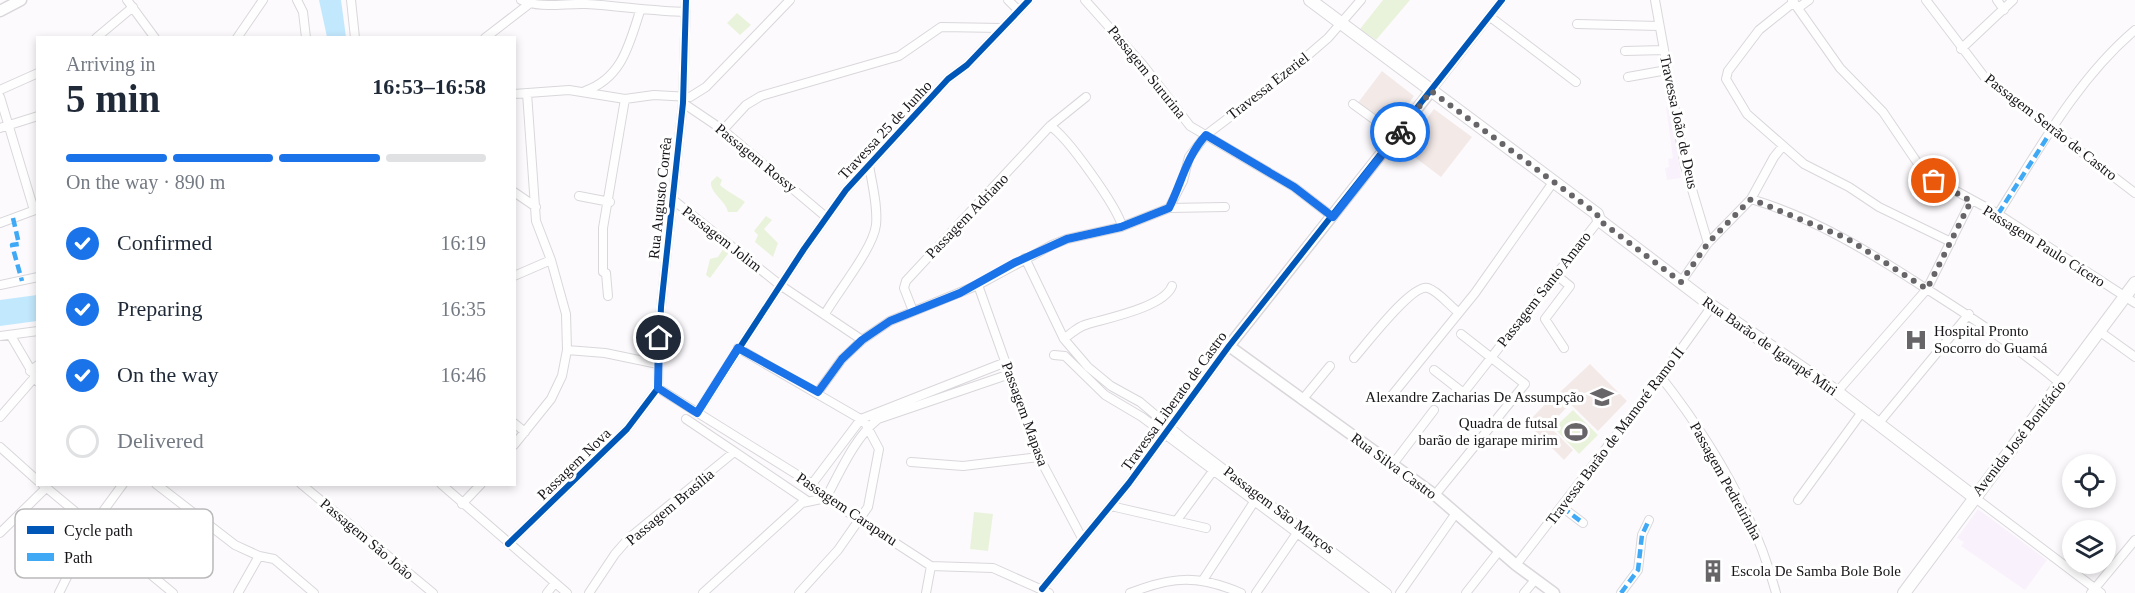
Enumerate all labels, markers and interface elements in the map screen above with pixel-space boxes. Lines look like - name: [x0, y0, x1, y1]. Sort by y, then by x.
- street label: Passagem Sururina: [1105, 22, 1189, 122]
- street label: Travessa Ezeriel: [1224, 49, 1312, 123]
- text: Arriving in: [66, 53, 155, 75]
- street label: Travessa João de Deus: [1657, 54, 1701, 191]
- street label: Passagem Serrão de Castro: [1982, 71, 2120, 183]
- text: 16:53–16:58: [372, 74, 486, 99]
- text: 5 min: [66, 77, 160, 120]
- street label: Travessa 25 de Junho: [835, 77, 935, 183]
- courier: [1370, 102, 1430, 162]
- icon: bike: [1384, 116, 1417, 149]
- street label: Passagem Rossy: [712, 120, 800, 196]
- street label: Rua Augusto Corrêa: [646, 136, 674, 260]
- pin: [1908, 155, 1959, 206]
- icon: bag: [1917, 164, 1950, 197]
- street label: Passagem Adriano: [923, 170, 1011, 262]
- text: On the way · 890 m: [66, 171, 225, 193]
- street label: Passagem Paulo Cícero: [1980, 202, 2108, 290]
- street label: Passagem Jolim: [679, 203, 765, 275]
- icon: check: [66, 227, 99, 260]
- street label: Passagem Santo Amaro: [1494, 228, 1594, 350]
- text: Confirmed: [117, 230, 212, 255]
- text: 16:19: [440, 232, 486, 254]
- icon: check: [66, 293, 99, 326]
- street label: Rua Barão de Igarapé Miri: [1700, 293, 1840, 399]
- text: Preparing: [117, 296, 203, 321]
- text: 16:35: [440, 298, 486, 320]
- pin: [633, 312, 684, 363]
- icon: home: [642, 321, 675, 354]
- place label: Hospital Pronto Socorro do Guamá: [1934, 323, 2048, 356]
- hospital icon: Hospital Pronto Socorro do Guamá: [1903, 327, 1929, 353]
- street label: Travessa Liberato de Castro: [1118, 328, 1230, 474]
- street label: Travessa Barão de Mamoré Ramo II: [1543, 344, 1687, 528]
- icon: check: [66, 359, 99, 392]
- street label: Passagem Mapasa: [999, 360, 1051, 469]
- text: On the way: [117, 362, 218, 387]
- text: 16:46: [440, 364, 486, 386]
- street label: Avenida José Bonifácio: [1969, 377, 2069, 499]
- school or university icon: Alexandre Zacharias De Assumpção: [1589, 384, 1615, 410]
- place label: Alexandre Zacharias De Assumpção: [1365, 389, 1584, 405]
- place label: Quadra de futsal barão de igarape mirim: [1418, 415, 1558, 448]
- sports icon: Quadra de futsal barão de igarape mirim: [1563, 419, 1589, 445]
- street label: Passagem Pedreirinha: [1687, 419, 1765, 543]
- street label: Passagem Nova: [534, 425, 614, 503]
- text: Delivered: [117, 428, 204, 453]
- street label: Rua Silva Castro: [1348, 430, 1440, 502]
- map controls: [2062, 454, 2116, 574]
- button: locate: [2062, 454, 2116, 508]
- street label: Passagem São Marços: [1221, 463, 1338, 557]
- street label: Passagem Brasília: [623, 465, 717, 548]
- street label: Passagem Caraparu: [794, 469, 901, 549]
- street label: Passagem São João: [317, 495, 417, 583]
- legend: [15, 509, 213, 578]
- button: layers: [2062, 520, 2116, 574]
- text: Cycle path: [64, 522, 133, 540]
- text: Path: [64, 549, 92, 566]
- building icon: Escola De Samba Bole Bole: [1700, 558, 1726, 584]
- place label: Escola De Samba Bole Bole: [1731, 563, 1901, 579]

